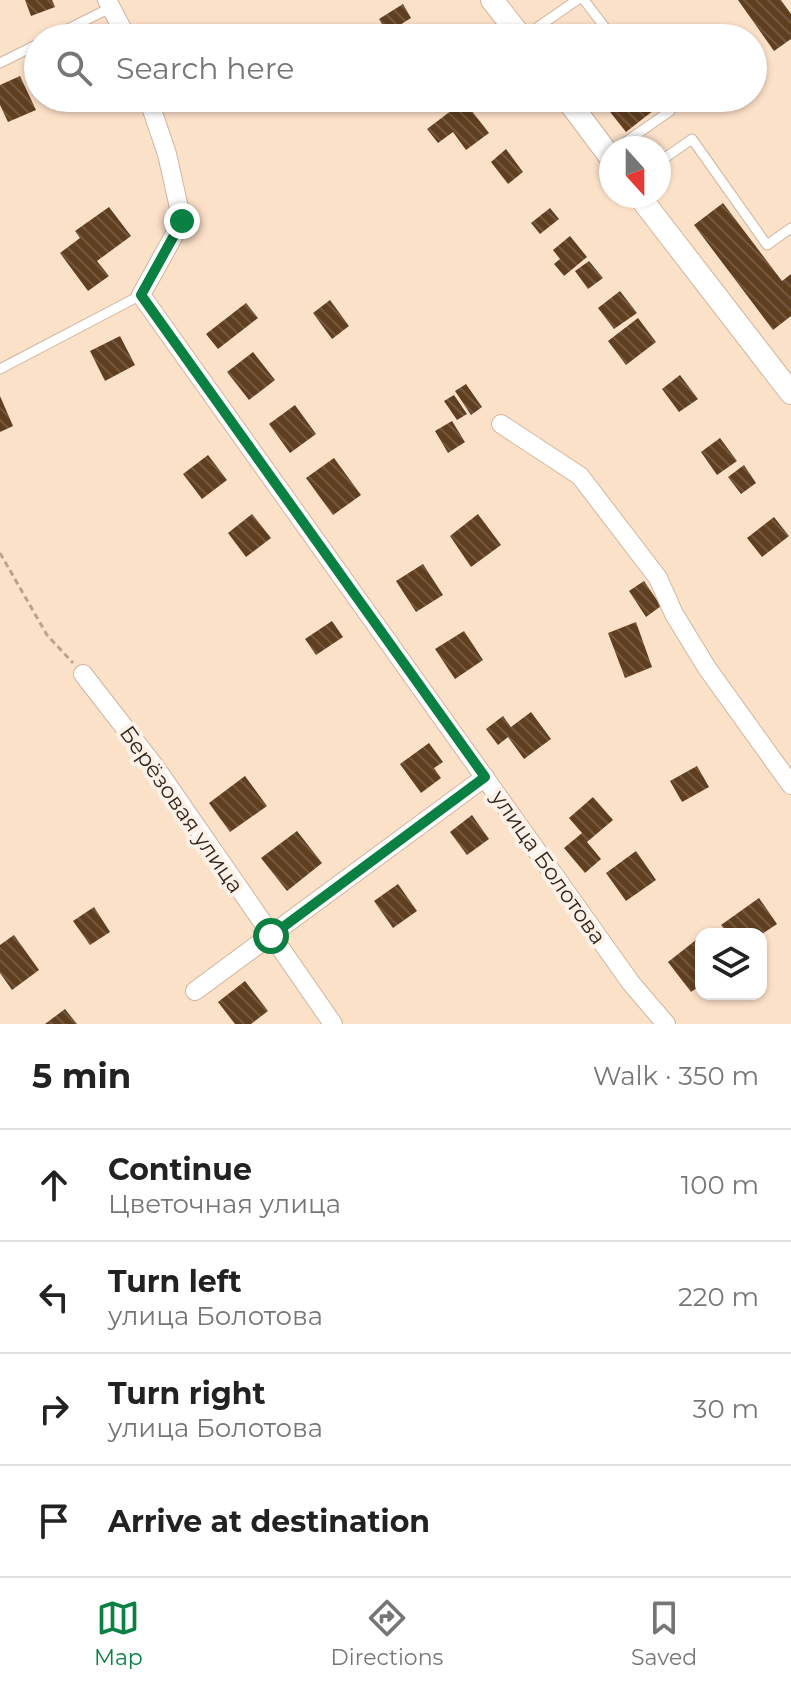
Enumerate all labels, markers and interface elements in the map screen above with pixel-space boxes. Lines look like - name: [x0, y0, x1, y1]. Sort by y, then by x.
- search box: [24, 24, 767, 112]
- icon: search: [52, 46, 96, 90]
- text: Search here: [116, 50, 294, 87]
- north arrow: [599, 136, 671, 208]
- route end: [164, 203, 200, 239]
- street label: Берёзовая улица: [114, 720, 249, 898]
- street label: улица Болотова: [485, 784, 612, 950]
- route start: [253, 918, 289, 954]
- map controls: [695, 928, 767, 1000]
- button: layers: [695, 928, 767, 1000]
- text: 5 min: [32, 1055, 131, 1097]
- text: Walk · 350 m: [593, 1060, 759, 1092]
- text: Continue: [108, 1151, 252, 1188]
- icon: ahead: [32, 1163, 76, 1207]
- text: 100 m: [681, 1169, 759, 1201]
- text: Цветочная улица: [108, 1188, 341, 1220]
- text: Turn left: [108, 1263, 241, 1300]
- icon: left: [32, 1275, 76, 1319]
- text: 220 m: [678, 1281, 759, 1313]
- text: улица Болотова: [108, 1300, 323, 1332]
- text: Turn right: [108, 1375, 265, 1412]
- icon: right: [32, 1387, 76, 1431]
- text: 30 m: [693, 1393, 759, 1425]
- text: улица Болотова: [108, 1412, 323, 1444]
- icon: arrive: [32, 1499, 76, 1543]
- text: Arrive at destination: [108, 1503, 430, 1540]
- tab: Map: [94, 1596, 143, 1671]
- tab: Directions: [331, 1596, 443, 1671]
- tab: Saved: [631, 1596, 697, 1671]

